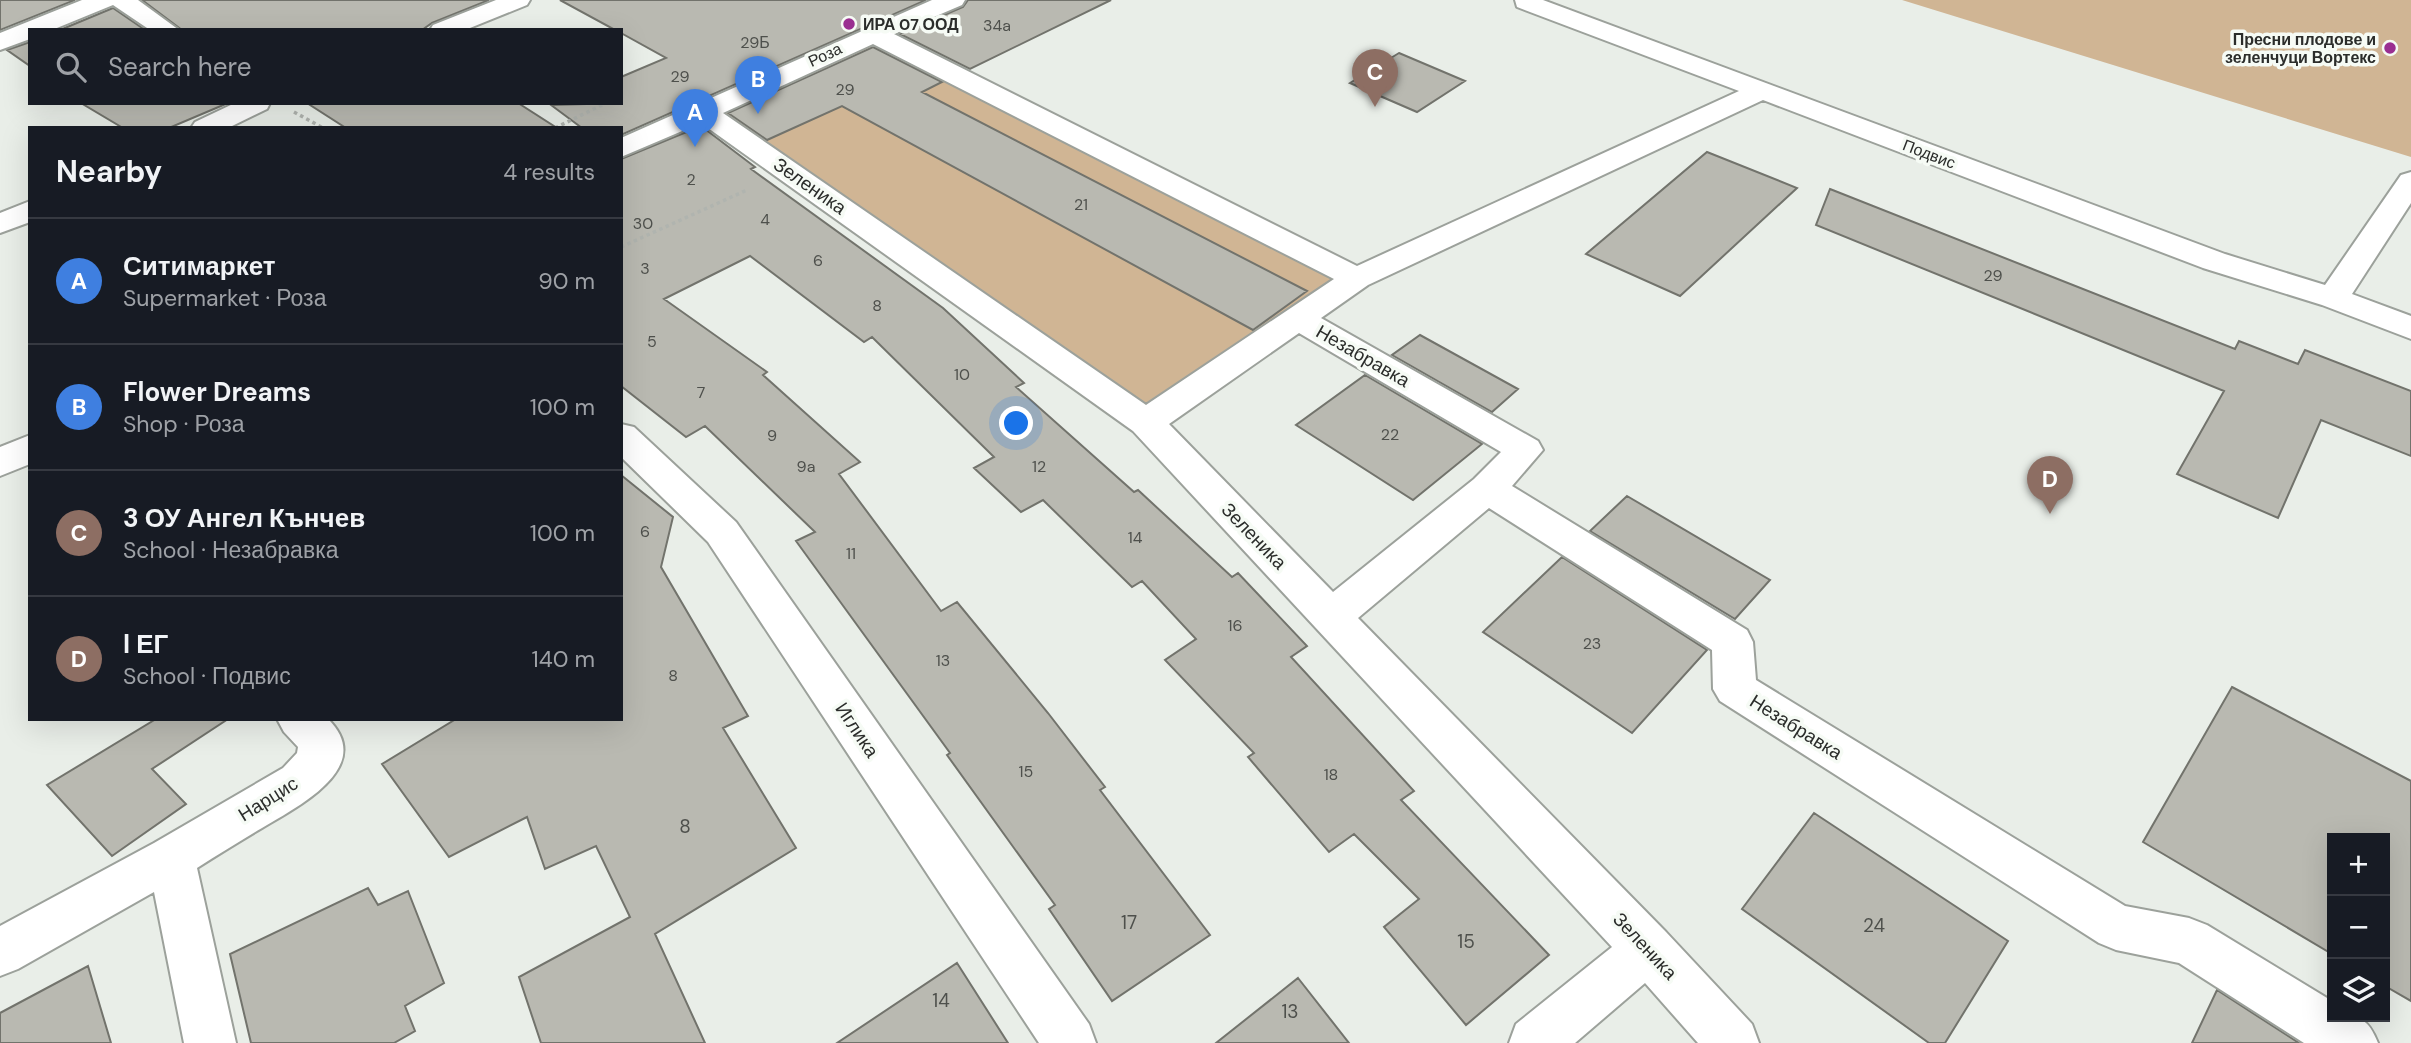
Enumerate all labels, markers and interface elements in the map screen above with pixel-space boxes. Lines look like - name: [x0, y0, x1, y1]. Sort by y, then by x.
- place label: ИРА 07 ООД: [863, 14, 959, 35]
- house number: 34a: [983, 15, 1011, 36]
- marker: ИРА 07 ООД: [841, 16, 857, 32]
- search box: [28, 28, 623, 105]
- place label: Пресни плодове и зеленчуци Вортекс: [2225, 29, 2376, 68]
- house number: 29Б: [740, 32, 770, 53]
- street label: Роза: [805, 38, 845, 72]
- marker: Пресни плодове и зеленчуци Вортекс: [2382, 40, 2398, 56]
- icon: search: [52, 48, 90, 86]
- pin: C: [1352, 49, 1398, 107]
- text: Search here: [108, 50, 251, 84]
- pin: B: [735, 56, 781, 114]
- house number: 29: [670, 66, 690, 87]
- house number: 29: [835, 79, 855, 100]
- pin: A: [672, 89, 718, 147]
- street label: Подвис: [1900, 134, 1958, 174]
- text: Nearby: [56, 152, 162, 191]
- street label: Зеленика: [769, 152, 852, 220]
- text: 4 results: [503, 157, 595, 187]
- house number: 2: [686, 169, 696, 190]
- house number: 21: [1074, 194, 1088, 215]
- house number: 4: [760, 209, 770, 230]
- house number: 30: [633, 213, 653, 234]
- text: Ситимаркет: [123, 249, 276, 283]
- house number: 6: [813, 250, 823, 271]
- house number: 3: [640, 258, 650, 279]
- house number: 29: [1983, 265, 2003, 286]
- text: A: [71, 266, 87, 296]
- text: 90 m: [538, 266, 595, 296]
- text: Supermarket · Роза: [123, 283, 326, 313]
- house number: 8: [872, 295, 882, 316]
- street label: Незабравка: [1311, 319, 1415, 393]
- house number: 5: [647, 331, 657, 352]
- house number: 10: [954, 364, 970, 385]
- text: Flower Dreams: [123, 375, 311, 409]
- house number: 7: [697, 382, 705, 403]
- text: B: [72, 392, 86, 422]
- text: 100 m: [530, 392, 595, 422]
- your location: [999, 406, 1033, 440]
- text: Shop · Роза: [123, 409, 245, 439]
- house number: 22: [1381, 424, 1399, 445]
- house number: 9: [767, 425, 777, 446]
- house number: 9a: [797, 456, 815, 477]
- house number: 12: [1032, 456, 1046, 477]
- pin: D: [2027, 456, 2073, 514]
- street label: Зеленика: [1216, 497, 1292, 575]
- text: 3 ОУ Ангел Кънчев: [123, 501, 365, 535]
- text: C: [71, 518, 87, 548]
- text: 100 m: [530, 518, 595, 548]
- house number: 6: [640, 521, 650, 542]
- house number: 14: [1128, 527, 1143, 548]
- text: School · Незабравка: [123, 535, 339, 565]
- house number: 11: [846, 543, 856, 564]
- house number: 16: [1227, 615, 1243, 636]
- text: I ЕГ: [123, 627, 168, 661]
- house number: 23: [1583, 633, 1601, 654]
- text: D: [71, 644, 87, 674]
- text: 140 m: [532, 644, 595, 674]
- house number: 13: [936, 650, 950, 671]
- text: School · Подвис: [123, 661, 291, 691]
- house number: 8: [668, 665, 678, 686]
- street label: Незабравка: [1745, 689, 1847, 766]
- street label: Иглика: [830, 698, 885, 763]
- house number: 15: [1019, 761, 1033, 782]
- house number: 18: [1324, 764, 1338, 785]
- street label: Нарцис: [233, 771, 303, 827]
- house number: 8: [679, 814, 691, 839]
- map controls: [2327, 833, 2390, 1022]
- button: +: [2327, 833, 2390, 896]
- button: −: [2327, 896, 2390, 959]
- street label: Зеленика: [1607, 907, 1683, 985]
- house number: 17: [1121, 910, 1137, 935]
- house number: 24: [1863, 913, 1885, 938]
- house number: 15: [1457, 929, 1475, 954]
- button: layers: [2327, 959, 2390, 1022]
- house number: 14: [932, 988, 950, 1013]
- house number: 13: [1281, 999, 1299, 1024]

